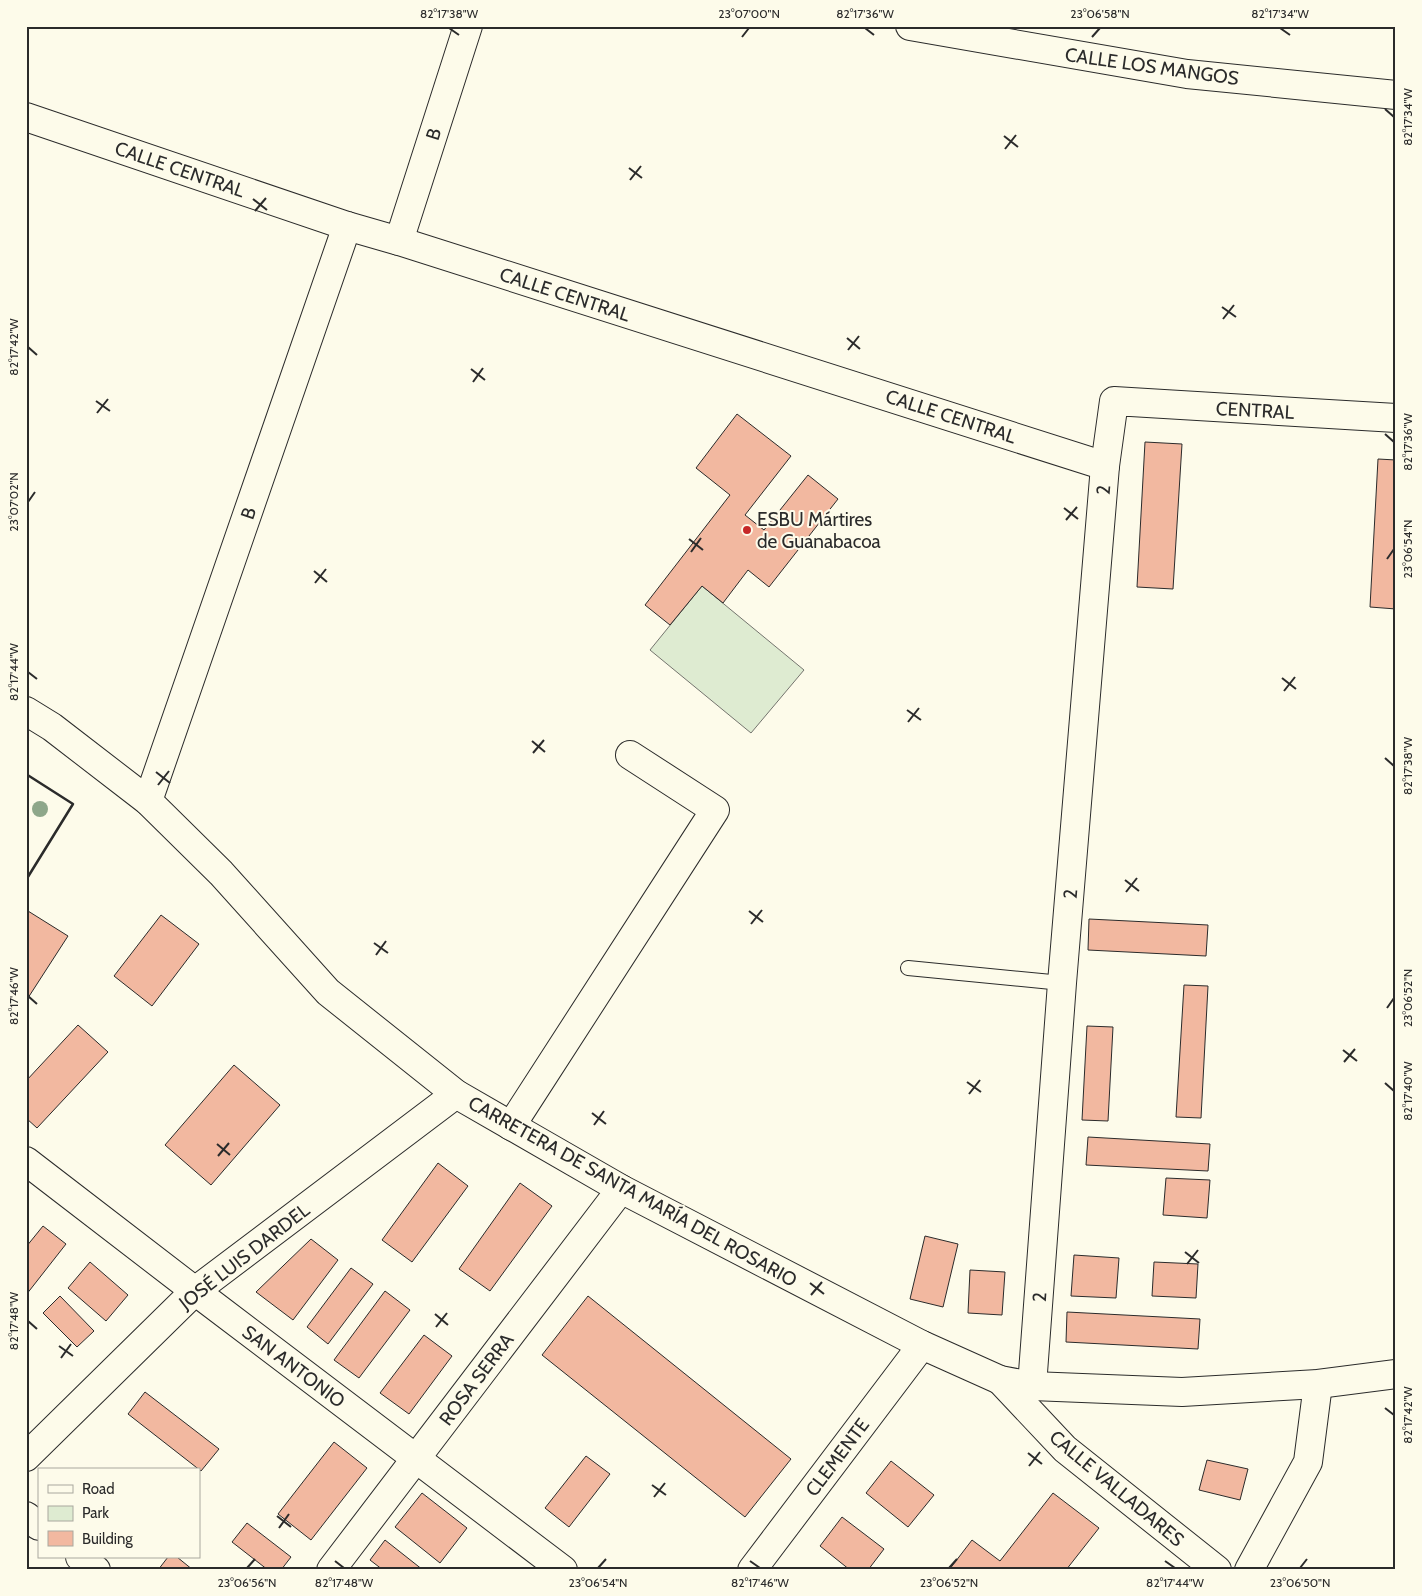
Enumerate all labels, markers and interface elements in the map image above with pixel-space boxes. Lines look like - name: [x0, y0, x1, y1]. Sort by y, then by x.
- text: 82°17'38"W: [420, 6, 479, 21]
- text: 23°07'00"N: [718, 6, 780, 21]
- text: 82°17'36"W: [836, 6, 894, 21]
- text: 23°06'58"N: [1070, 6, 1130, 21]
- text: 82°17'34"W: [1251, 6, 1309, 21]
- street label: CALLE LOS MANGOS: [1064, 43, 1240, 90]
- text: 82°17'34"W: [1400, 88, 1415, 146]
- street label: B: [421, 125, 446, 143]
- street label: CALLE CENTRAL: [112, 137, 248, 203]
- street label: CALLE CENTRAL: [497, 263, 633, 327]
- text: 82°17'42"W: [6, 318, 21, 376]
- street label: CALLE CENTRAL: [883, 385, 1019, 449]
- street label: CENTRAL: [1215, 397, 1295, 424]
- text: 82°17'36"W: [1400, 413, 1415, 471]
- text: 23°07'02"N: [6, 472, 21, 532]
- street label: 2: [1092, 484, 1115, 496]
- street label: B: [236, 504, 261, 522]
- place label: ESBU Mártires de Guanabacoa: [757, 508, 881, 553]
- text: 23°06'54"N: [1400, 519, 1415, 579]
- marker: ESBU Mártires de Guanabacoa: [741, 524, 753, 536]
- text: 82°17'44"W: [6, 642, 21, 701]
- text: 82°17'38"W: [1400, 736, 1415, 795]
- street label: 2: [1059, 888, 1082, 900]
- text: 82°17'46"W: [6, 966, 21, 1025]
- text: 23°06'52"N: [1400, 969, 1415, 1027]
- text: 82°17'40"W: [1400, 1061, 1415, 1121]
- street label: CARRETERA DE SANTA MARÍA DEL ROSARIO: [464, 1090, 802, 1292]
- street label: JOSÉ LUIS DARDEL: [173, 1197, 314, 1315]
- text: 82°17'48"W: [6, 1291, 21, 1350]
- street label: 2: [1028, 1291, 1051, 1303]
- street label: SAN ANTONIO: [238, 1320, 350, 1413]
- street label: ROSA SERRA: [434, 1328, 519, 1430]
- text: 82°17'42"W: [1400, 1386, 1415, 1444]
- street label: CLEMENTE: [801, 1414, 874, 1501]
- street label: CALLE VALLADARES: [1045, 1425, 1189, 1551]
- legend: [38, 1468, 200, 1558]
- text: Road: [82, 1480, 115, 1498]
- text: Park: [82, 1504, 109, 1522]
- text: Building: [82, 1530, 133, 1548]
- text: 23°06'56"N: [217, 1575, 277, 1590]
- text: 82°17'48"W: [315, 1575, 374, 1590]
- text: 23°06'54"N: [568, 1575, 628, 1590]
- text: 82°17'46"W: [731, 1575, 790, 1590]
- text: 23°06'52"N: [920, 1575, 978, 1590]
- text: 82°17'44"W: [1146, 1575, 1205, 1590]
- text: 23°06'50"N: [1270, 1575, 1330, 1590]

